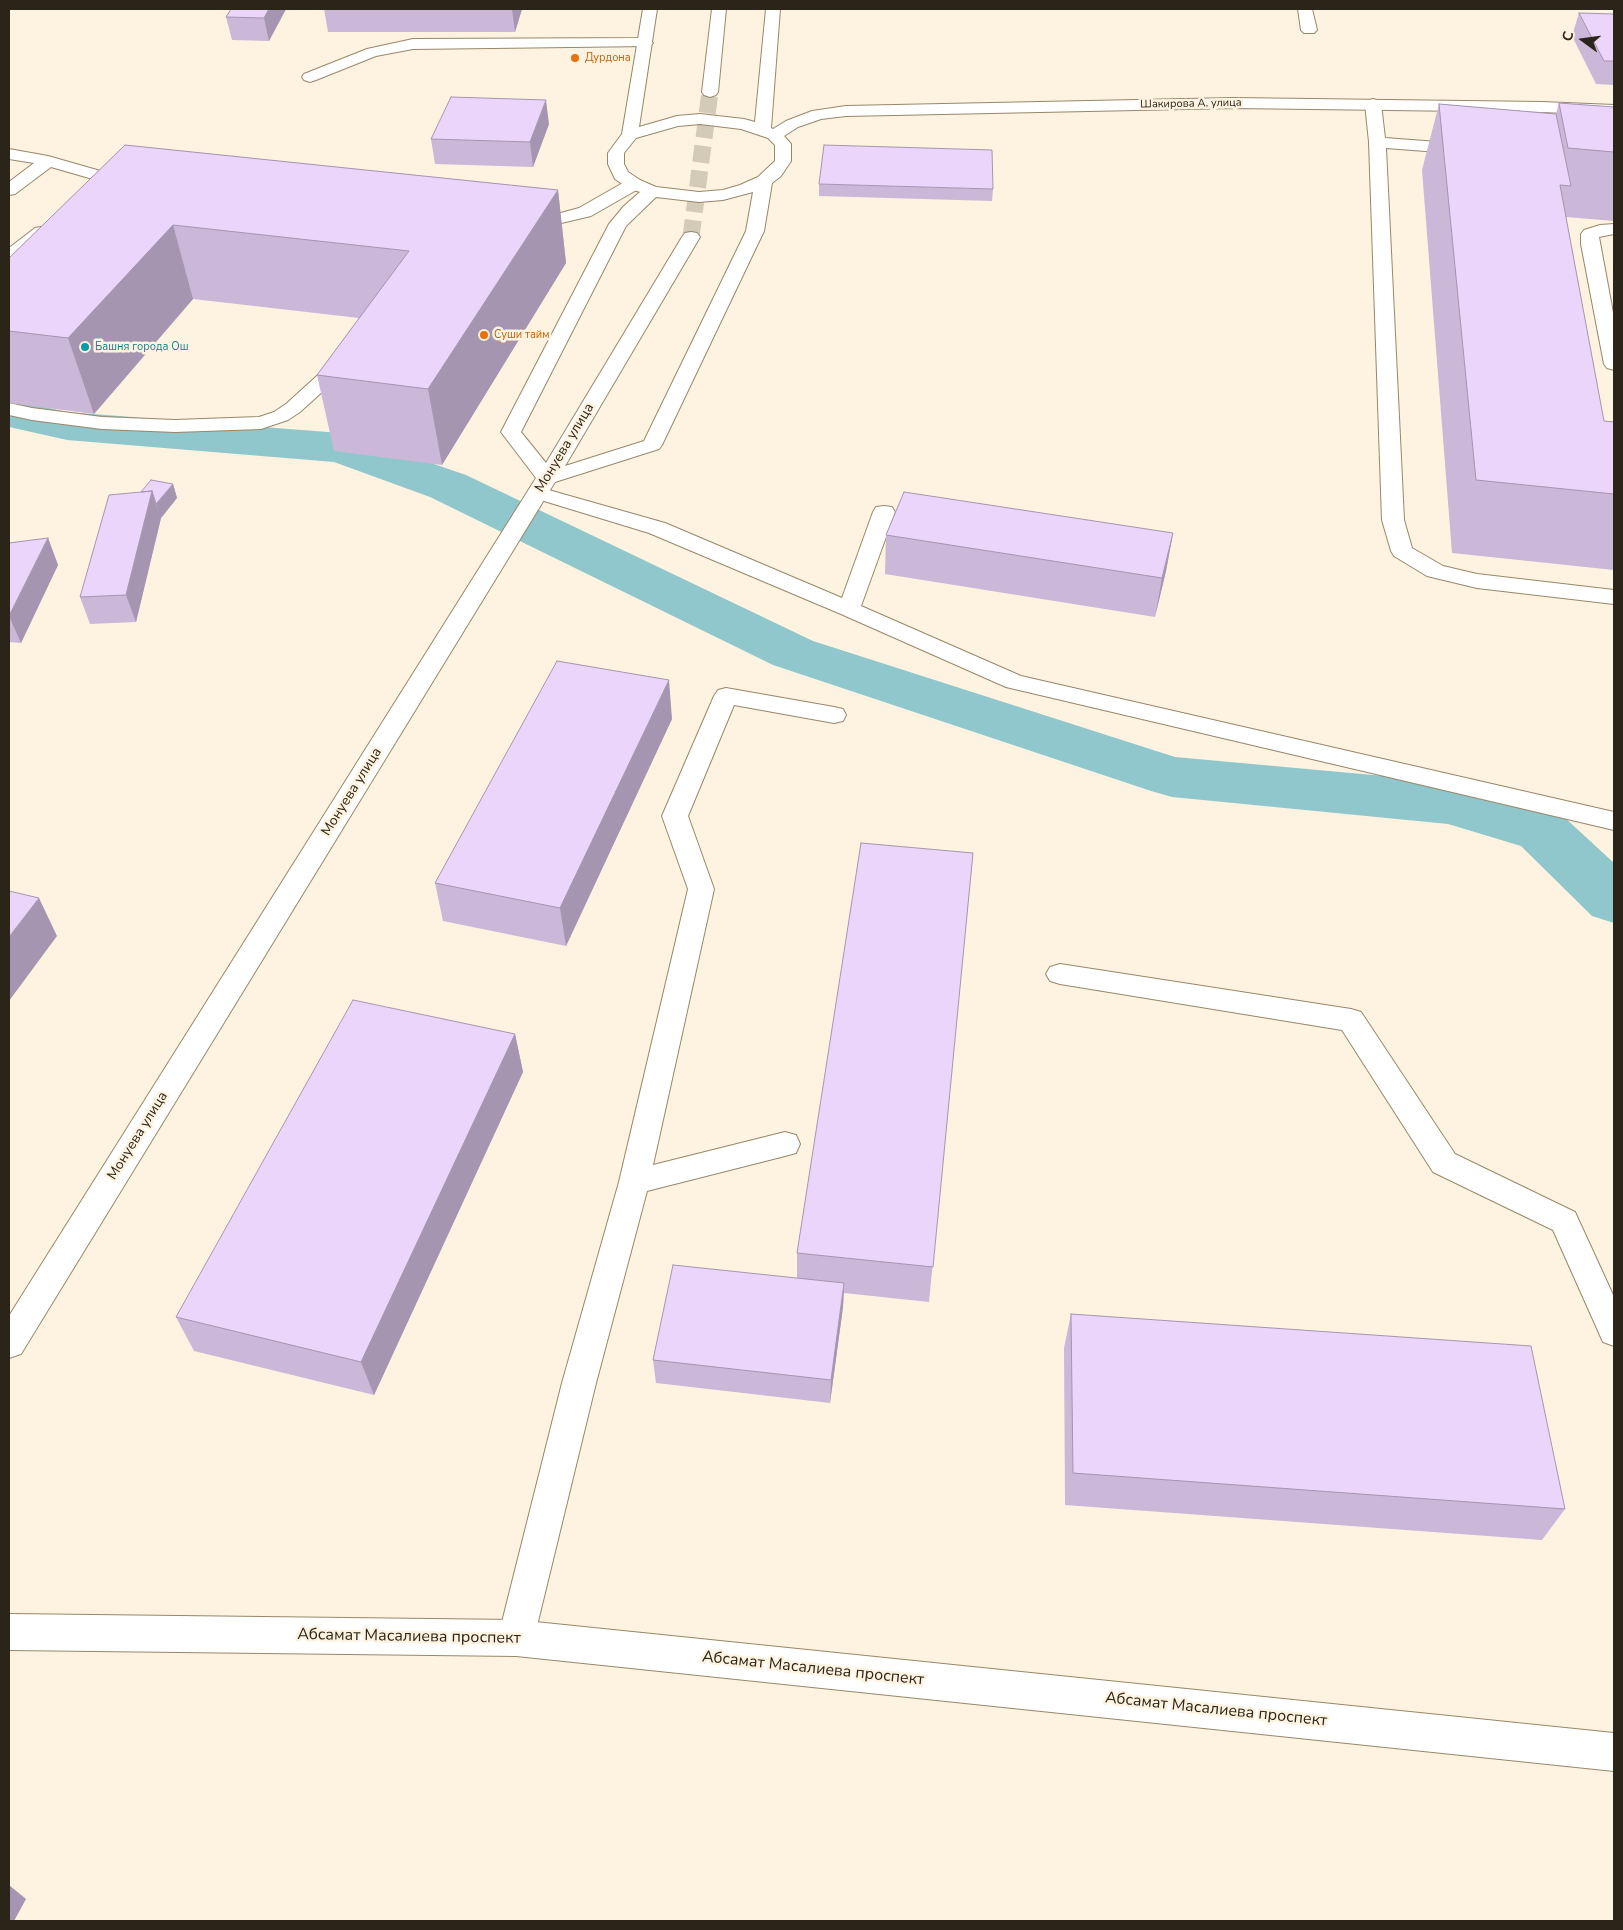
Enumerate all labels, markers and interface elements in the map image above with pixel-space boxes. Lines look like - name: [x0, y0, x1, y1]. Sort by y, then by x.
- north arrow: [1558, 15, 1608, 65]
- text: С: [1558, 29, 1578, 43]
- place label: Дурдона: [585, 51, 631, 65]
- marker: Дурдона: [569, 52, 581, 64]
- street label: Шакирова А. улица: [1140, 97, 1242, 111]
- place label: Суши тайм: [494, 328, 550, 342]
- marker: Суши тайм: [478, 329, 490, 341]
- place label: Башня города Ош: [95, 340, 188, 354]
- marker: Башня города Ош: [79, 341, 91, 353]
- street label: Монуева улица: [532, 400, 598, 496]
- street label: Монуева улица: [318, 745, 386, 839]
- street label: Монуева улица: [104, 1089, 172, 1183]
- street label: Абсамат Масалиева проспект: [297, 1625, 521, 1649]
- street label: Абсамат Масалиева проспект: [701, 1648, 925, 1690]
- street label: Абсамат Масалиева проспект: [1104, 1689, 1328, 1731]

